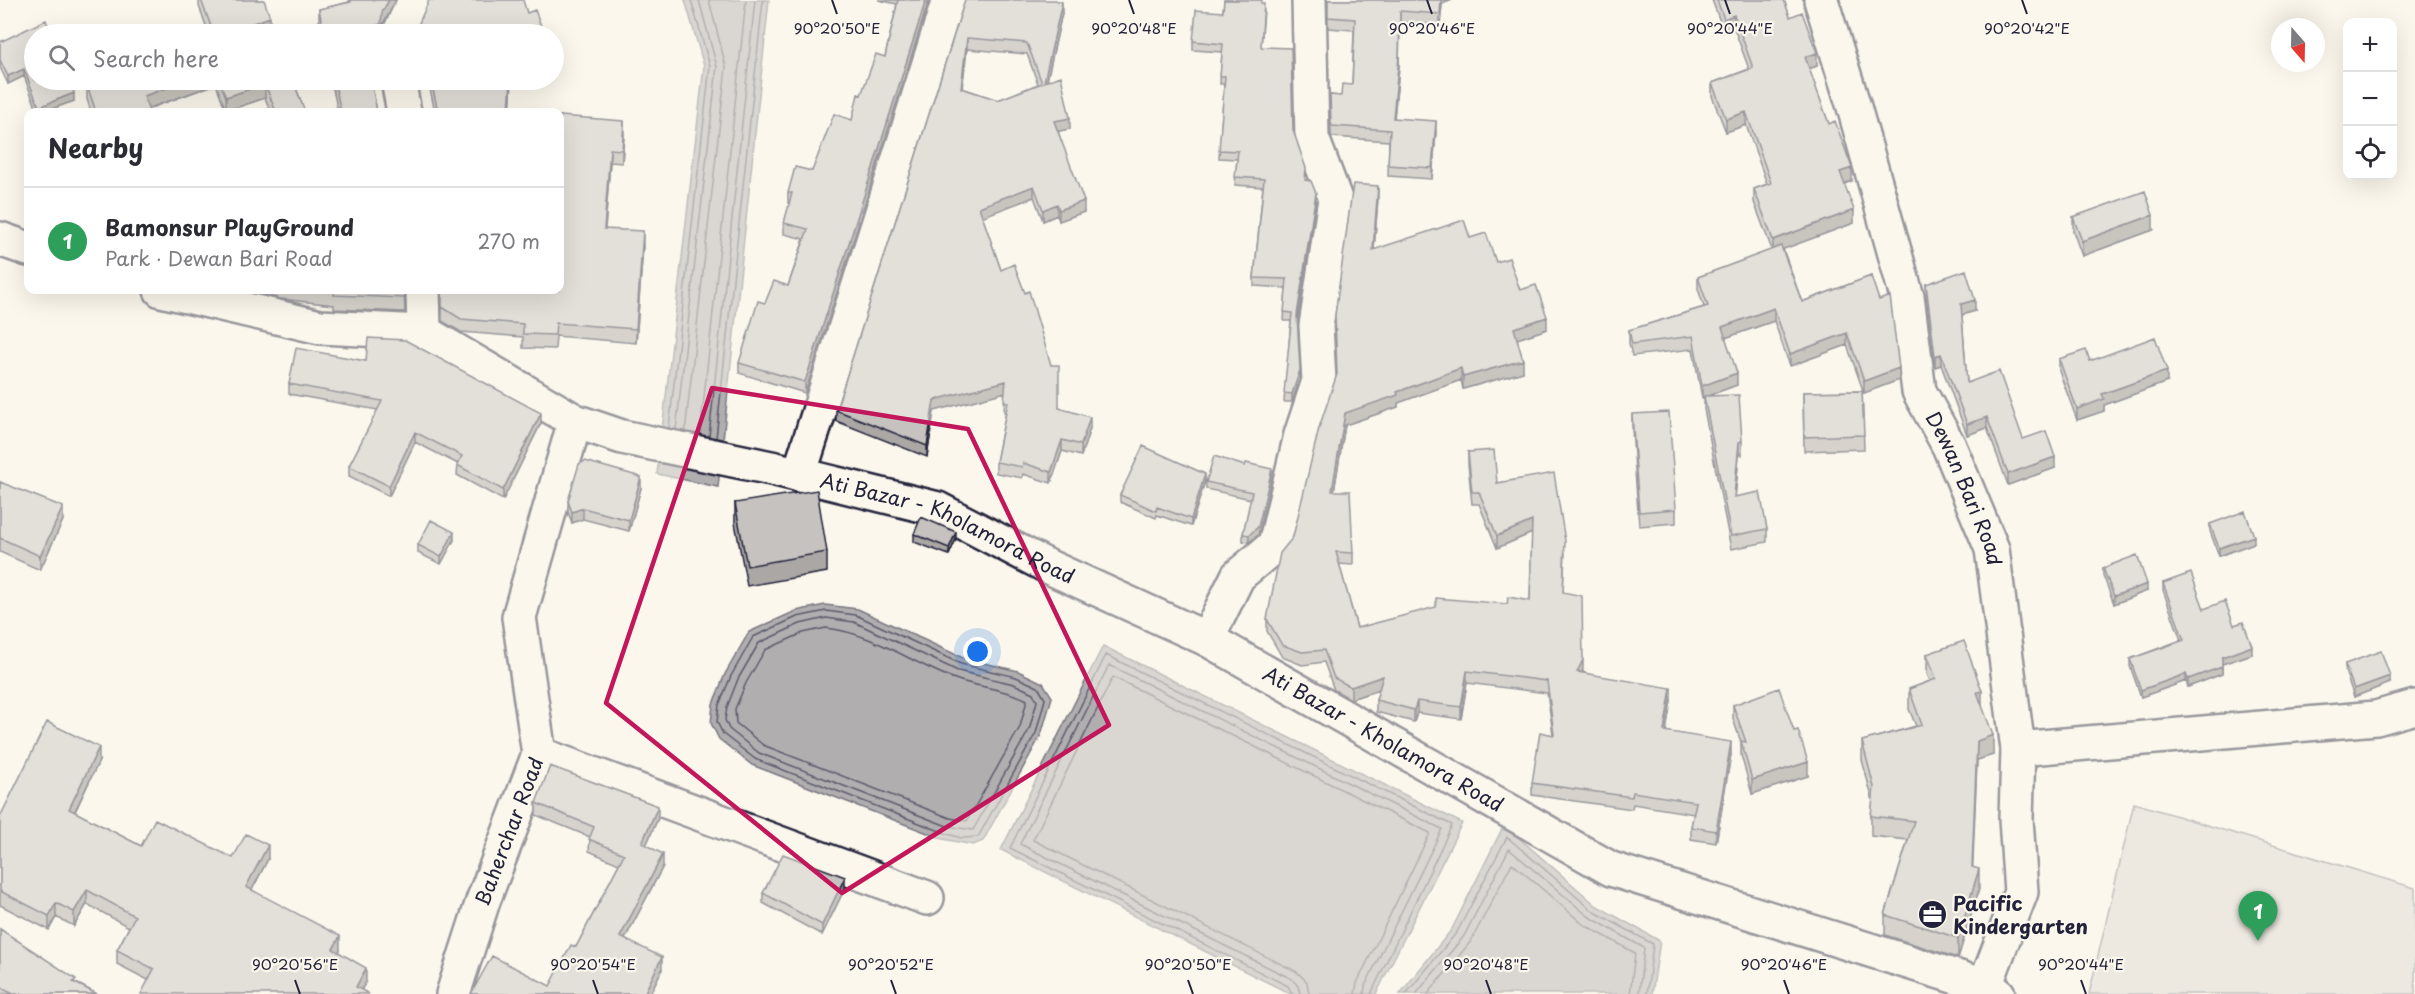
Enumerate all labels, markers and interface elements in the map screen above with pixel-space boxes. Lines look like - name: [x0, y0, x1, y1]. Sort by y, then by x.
- text: 90°20'50"E: [794, 16, 880, 39]
- text: 90°20'48"E: [1091, 16, 1177, 39]
- text: 90°20'46"E: [1389, 16, 1475, 39]
- text: 90°20'44"E: [1687, 16, 1773, 39]
- text: 90°20'42"E: [1984, 16, 2070, 39]
- north arrow: [2271, 18, 2325, 72]
- map controls: [2343, 18, 2397, 180]
- button: +: [2343, 18, 2397, 72]
- search box: [24, 24, 564, 90]
- icon: search: [45, 41, 78, 74]
- text: Search here: [93, 41, 219, 74]
- button: −: [2343, 72, 2397, 126]
- button: locate: [2343, 126, 2397, 180]
- text: Nearby: [48, 128, 143, 167]
- text: Bamonsur PlayGround: [105, 210, 354, 243]
- text: 1: [63, 226, 72, 256]
- text: 270 m: [477, 226, 540, 256]
- text: Park · Dewan Bari Road: [105, 243, 333, 273]
- street label: Dewan Bari Road: [1919, 406, 2010, 567]
- street label: Ati Bazar - Kholamora Road: [817, 465, 1080, 591]
- your location: [963, 637, 992, 666]
- street label: Ati Bazar - Kholamora Road: [1258, 658, 1510, 819]
- street label: Baherchar Road: [467, 753, 550, 910]
- place label: Pacific Kindergarten: [1953, 888, 2088, 941]
- pin: 1: [2238, 892, 2278, 941]
- office icon: Pacific Kindergarten: [1916, 899, 1948, 931]
- text: 90°20'56"E: [252, 952, 338, 975]
- text: 90°20'54"E: [550, 952, 636, 975]
- text: 90°20'52"E: [848, 952, 934, 975]
- text: 90°20'50"E: [1145, 952, 1231, 975]
- text: 90°20'48"E: [1443, 952, 1529, 975]
- text: 90°20'46"E: [1741, 952, 1827, 975]
- text: 90°20'44"E: [2038, 952, 2124, 975]

